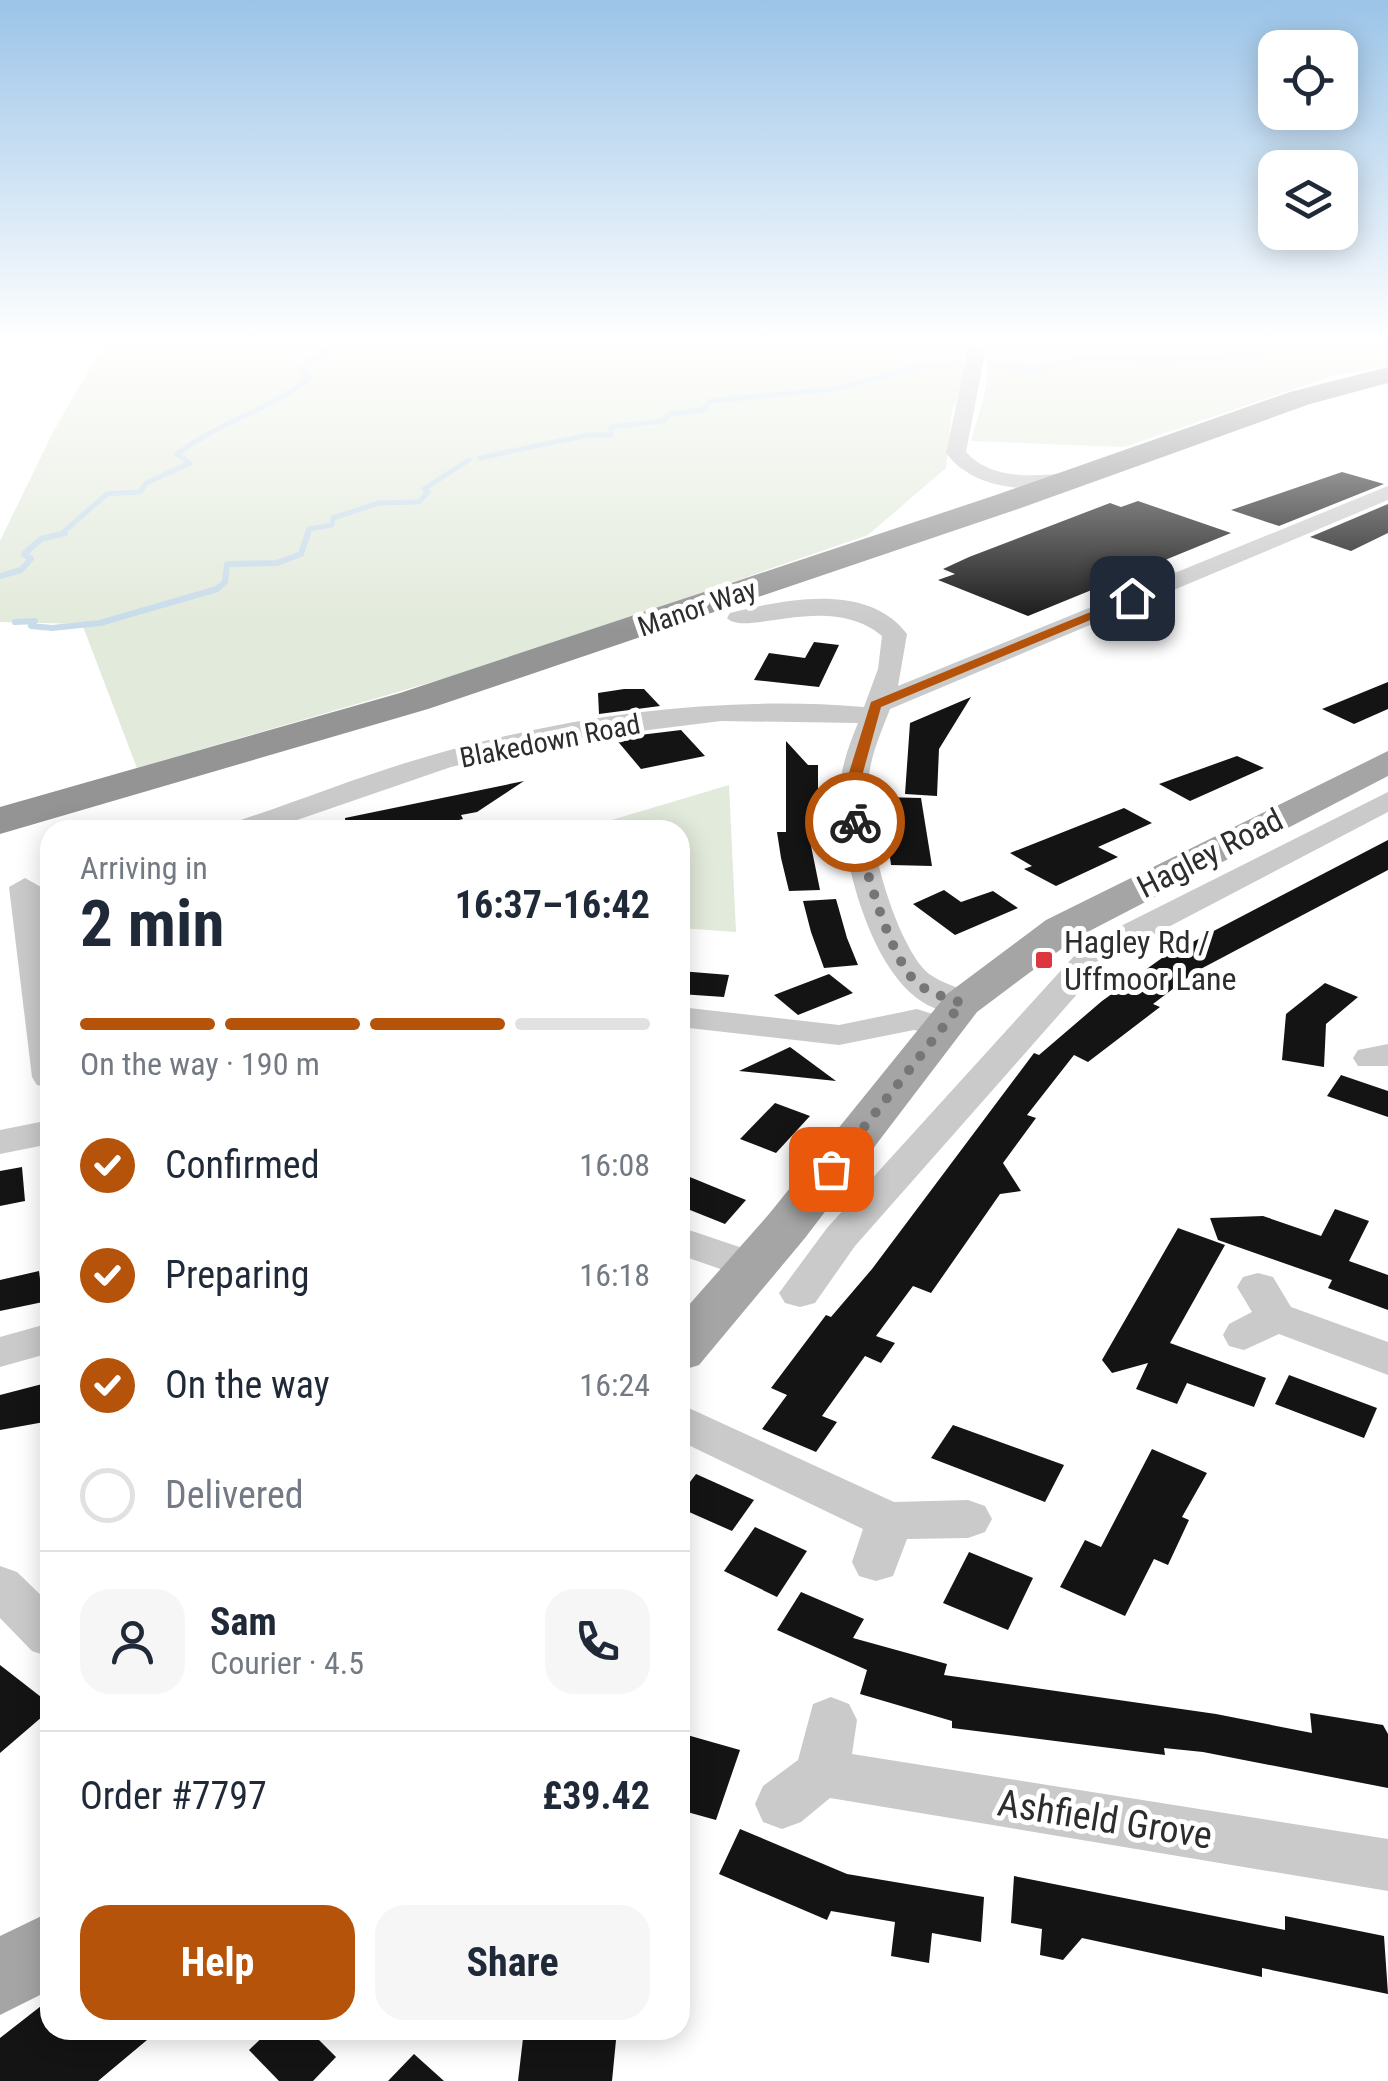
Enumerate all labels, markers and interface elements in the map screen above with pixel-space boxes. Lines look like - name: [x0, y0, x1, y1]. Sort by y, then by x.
- map controls: [1258, 30, 1358, 250]
- button: locate: [1258, 30, 1358, 130]
- button: layers: [1258, 150, 1358, 250]
- pin: [1090, 556, 1175, 641]
- icon: home: [1105, 571, 1160, 626]
- street label: Manor Way: [634, 572, 761, 644]
- street label: Blakedown Road: [457, 707, 643, 775]
- courier: [805, 772, 905, 872]
- icon: bike: [828, 795, 883, 850]
- street label: Hagley Road: [1131, 800, 1289, 906]
- text: Arriving in: [80, 849, 208, 887]
- text: 16:37–16:42: [455, 883, 650, 927]
- text: 2 min: [80, 886, 224, 962]
- place label: Hagley Rd / Uffmoor Lane: [1064, 923, 1237, 998]
- marker: Hagley Rd / Uffmoor Lane: [1033, 949, 1055, 971]
- text: On the way · 190 m: [80, 1045, 320, 1083]
- pin: [789, 1127, 874, 1212]
- icon: check: [80, 1138, 135, 1193]
- icon: bag: [804, 1142, 859, 1197]
- text: Confirmed: [165, 1143, 320, 1187]
- text: 16:08: [579, 1146, 650, 1184]
- icon: check: [80, 1248, 135, 1303]
- text: Preparing: [165, 1253, 310, 1297]
- text: 16:18: [579, 1256, 650, 1294]
- icon: check: [80, 1358, 135, 1413]
- text: On the way: [165, 1363, 330, 1407]
- text: 16:24: [579, 1366, 650, 1404]
- text: Delivered: [165, 1473, 304, 1517]
- button: person: [80, 1589, 185, 1694]
- button: phone: [545, 1589, 650, 1694]
- text: Sam: [210, 1600, 277, 1644]
- text: Courier · 4.5: [210, 1644, 364, 1682]
- text: Order #7797: [80, 1774, 267, 1818]
- text: £39.42: [542, 1774, 650, 1818]
- street label: Ashfield Grove: [995, 1780, 1215, 1858]
- button: Help: [80, 1905, 355, 2020]
- button: Share: [375, 1905, 650, 2020]

